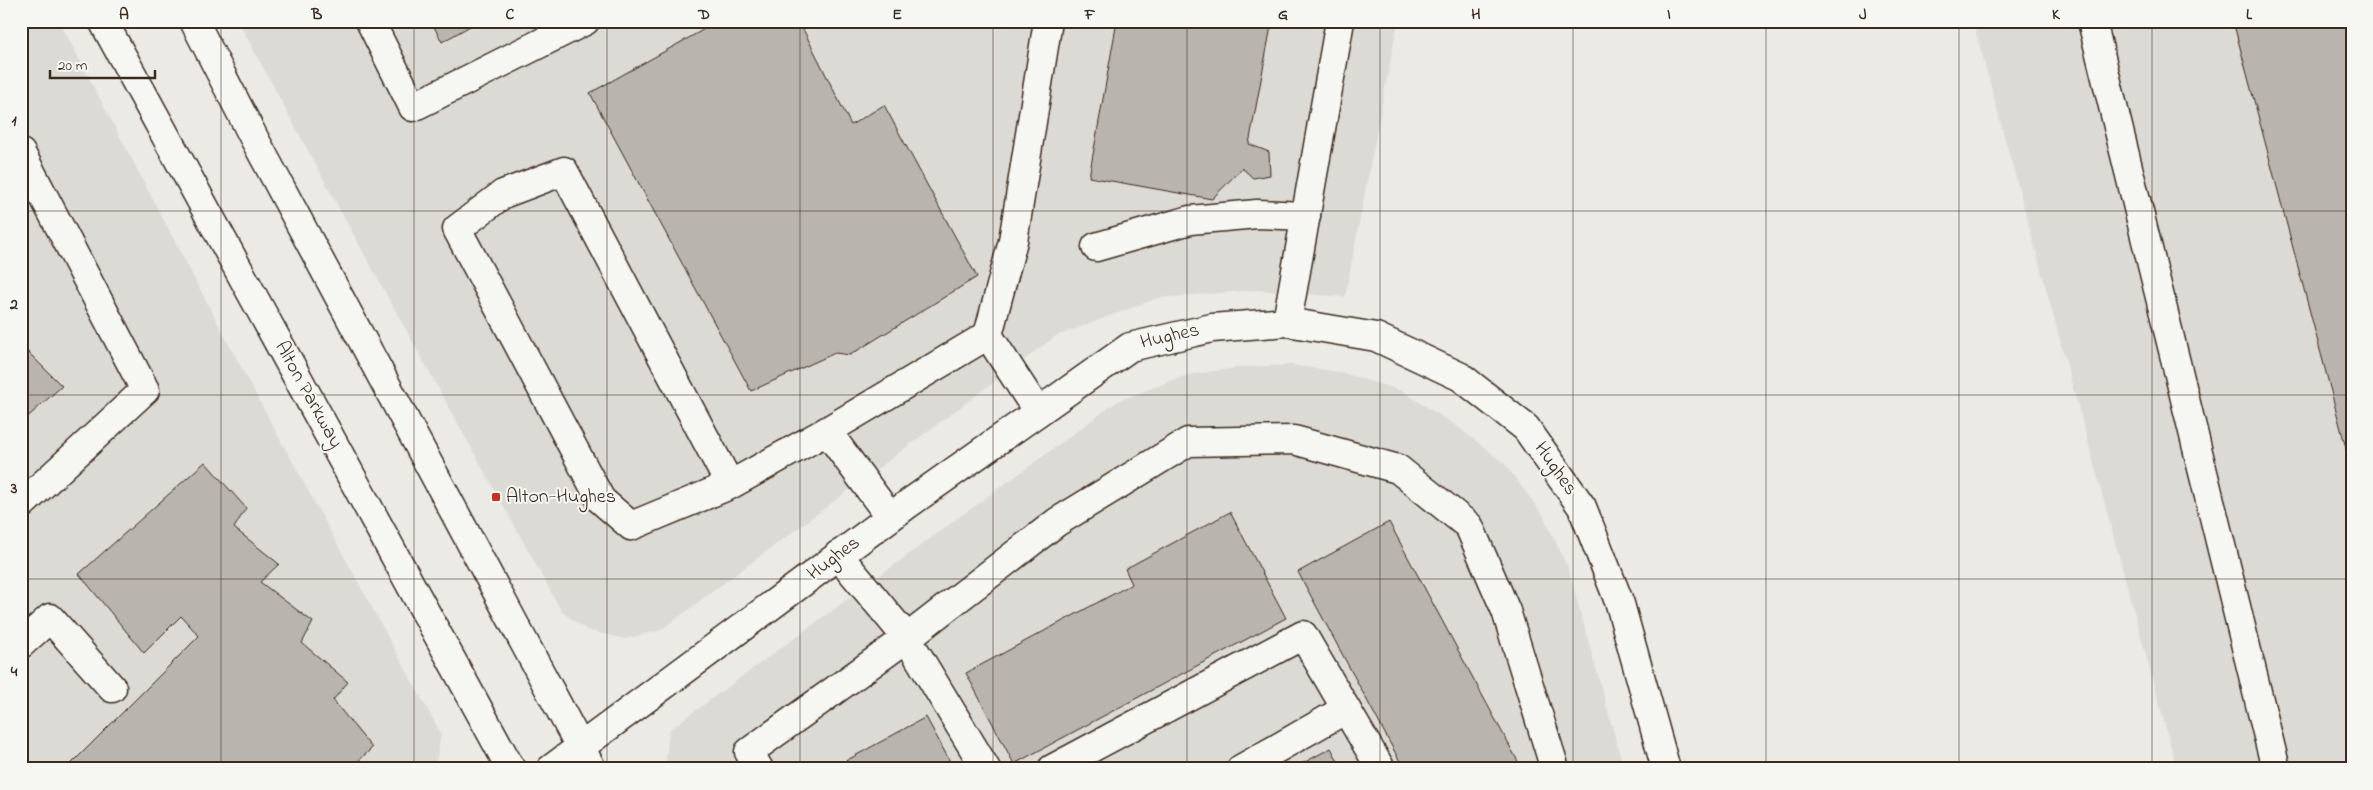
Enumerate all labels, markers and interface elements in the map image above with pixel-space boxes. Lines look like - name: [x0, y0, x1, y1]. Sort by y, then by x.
- text: A: [119, 3, 129, 27]
- text: B: [311, 3, 323, 27]
- text: C: [506, 3, 515, 27]
- text: D: [697, 3, 710, 27]
- text: E: [892, 3, 902, 27]
- text: F: [1084, 3, 1096, 27]
- text: G: [1278, 3, 1288, 27]
- text: H: [1471, 3, 1481, 27]
- text: I: [1667, 3, 1671, 27]
- text: J: [1859, 3, 1867, 27]
- text: K: [2052, 3, 2061, 27]
- text: L: [2246, 3, 2253, 27]
- scale bar: [50, 48, 155, 80]
- text: 20 m: [58, 55, 88, 77]
- text: 1: [11, 109, 17, 133]
- text: 2: [9, 293, 18, 317]
- street label: Hughes: [1138, 316, 1203, 359]
- street label: Alton Parkway: [267, 336, 349, 454]
- street label: Hughes: [1525, 436, 1584, 502]
- text: 3: [10, 477, 18, 501]
- place label: Alton-Hughes: [506, 483, 616, 513]
- marker: Alton-Hughes: [490, 491, 502, 503]
- street label: Hughes: [801, 529, 867, 589]
- text: 4: [10, 660, 18, 684]

